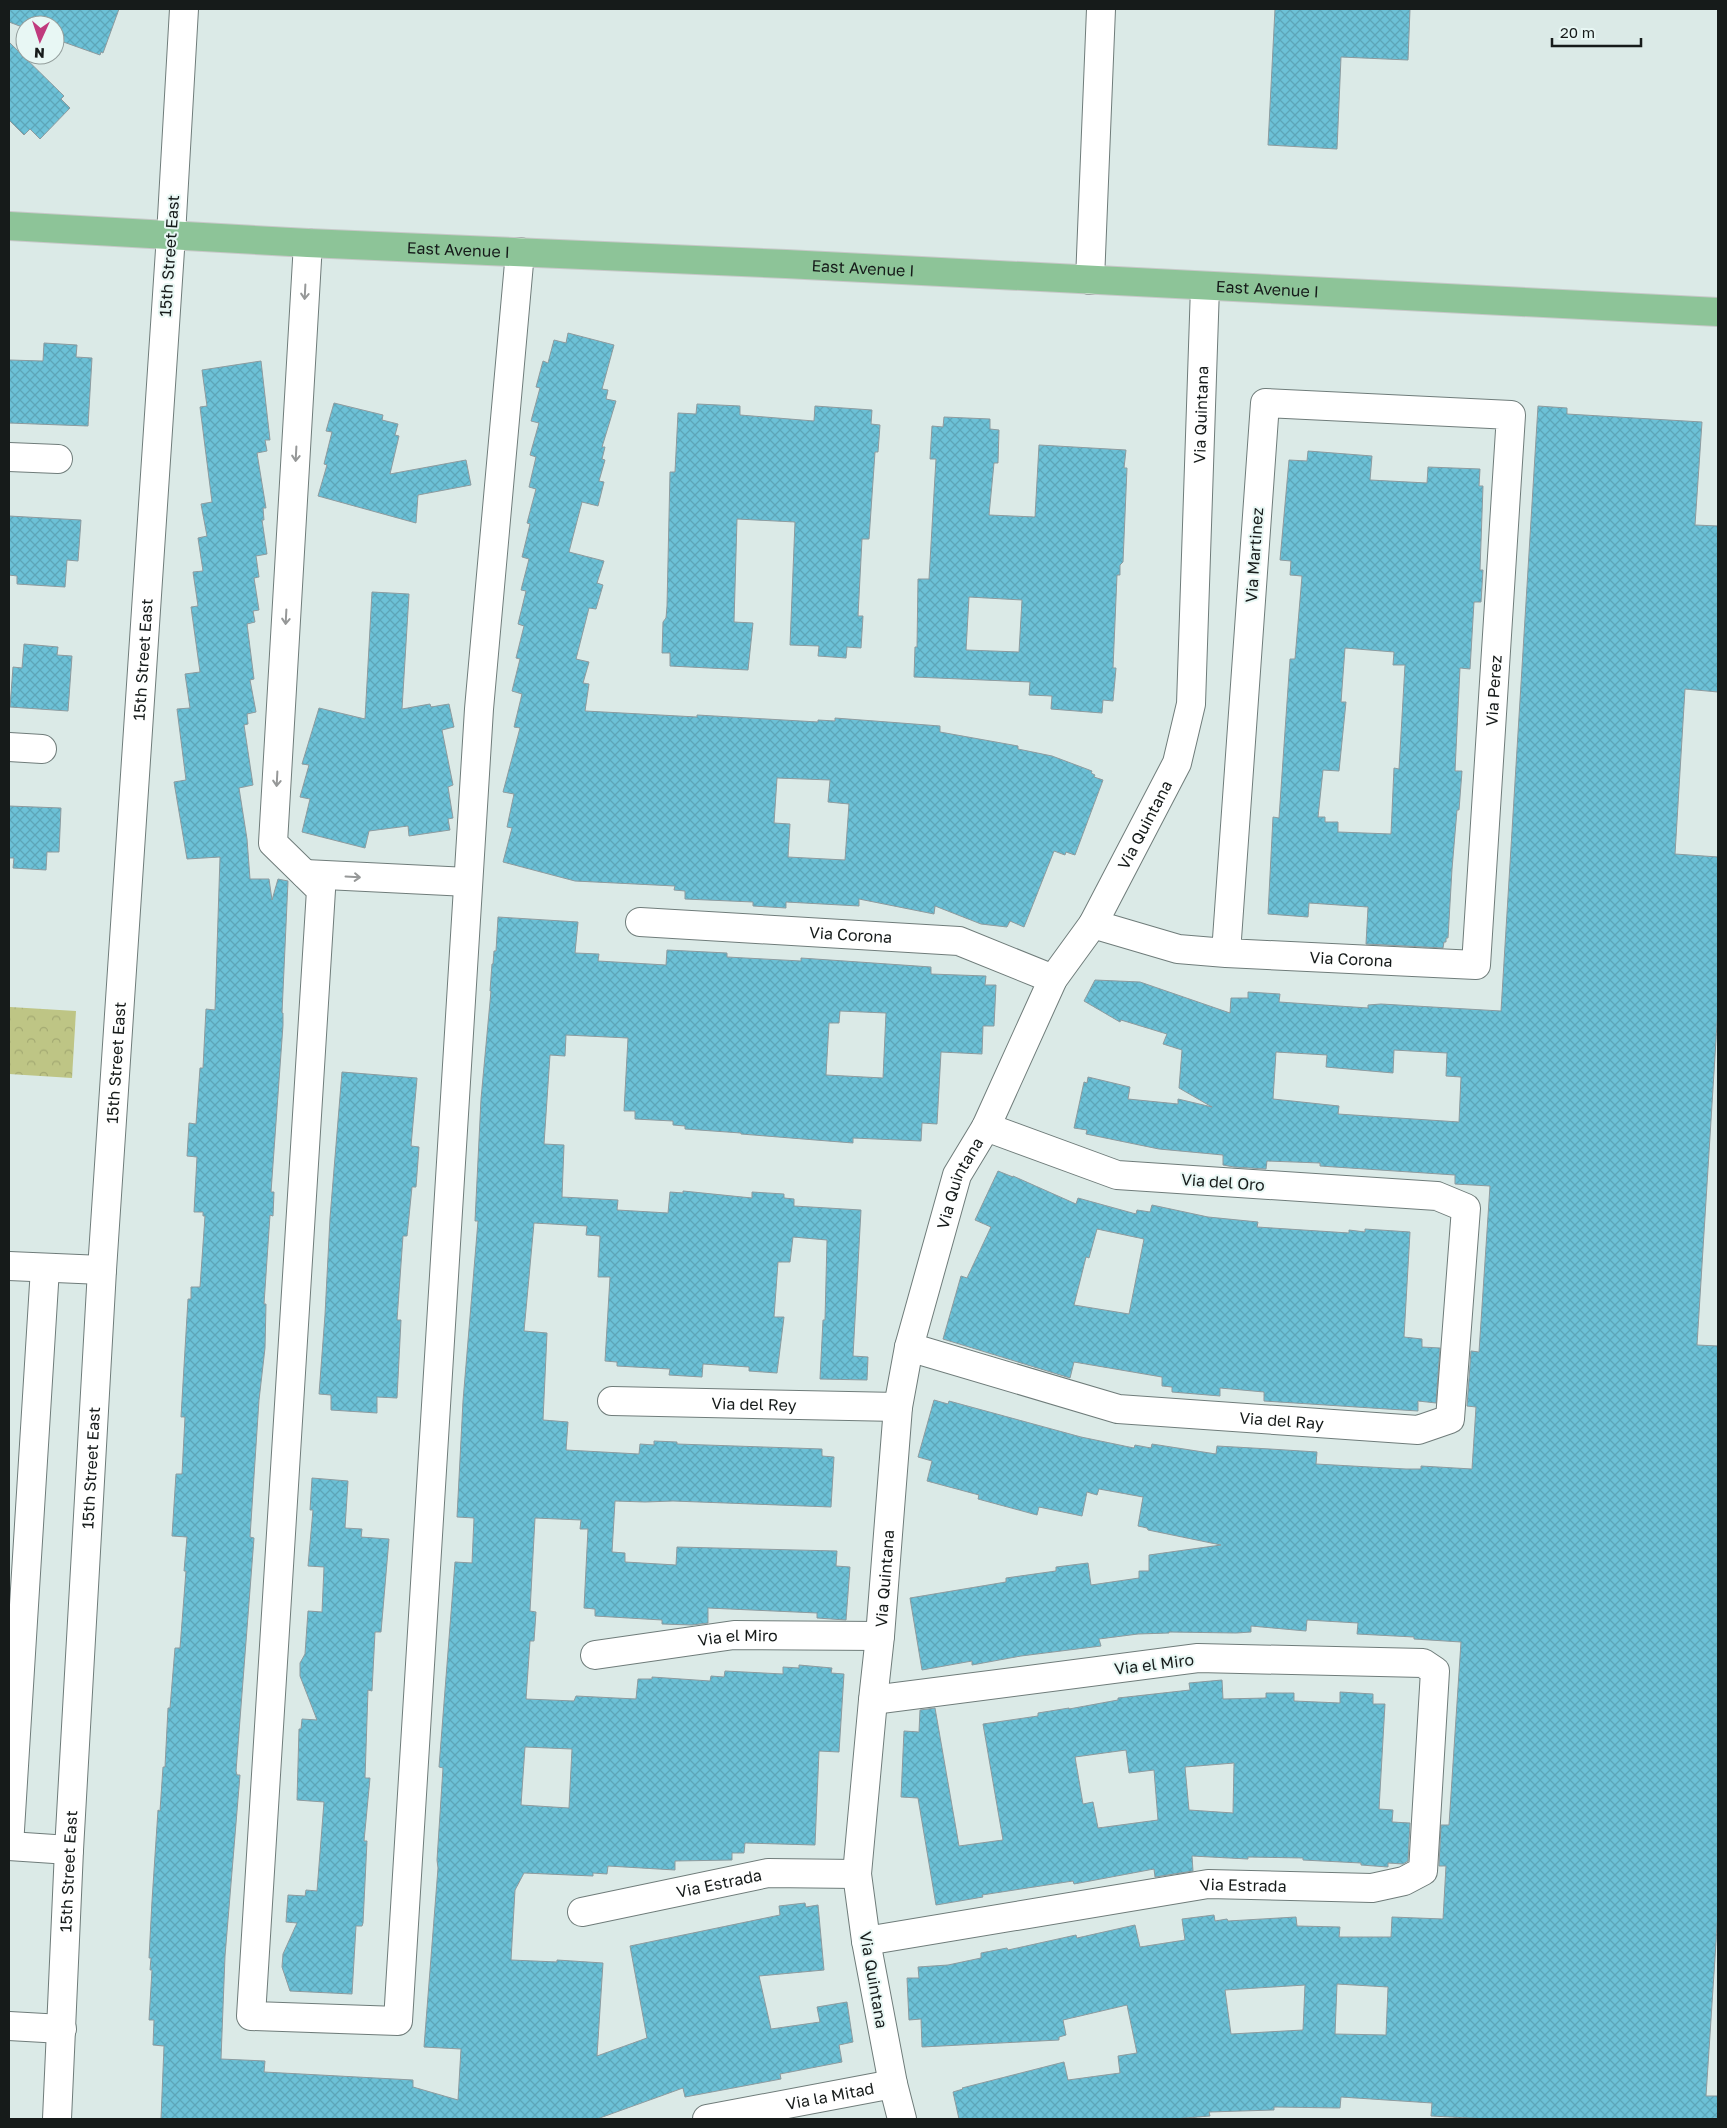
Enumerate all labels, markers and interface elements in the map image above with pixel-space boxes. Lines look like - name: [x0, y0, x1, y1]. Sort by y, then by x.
- north arrow: [15, 15, 65, 65]
- scale bar: [1552, 15, 1641, 47]
- text: 20 m: [1560, 23, 1595, 41]
- text: N: [34, 45, 45, 62]
- street label: 15th Street East: [155, 194, 183, 318]
- street label: East Avenue I: [406, 237, 510, 262]
- street label: East Avenue I: [811, 255, 915, 281]
- street label: East Avenue I: [1215, 276, 1319, 301]
- one-way arrow: [301, 284, 310, 300]
- street label: Via Quintana: [1189, 365, 1212, 464]
- one-way arrow: [291, 446, 300, 462]
- street label: Via Martinez: [1241, 507, 1267, 603]
- street label: 15th Street East: [129, 598, 157, 721]
- one-way arrow: [282, 608, 291, 624]
- street label: Via Perez: [1481, 654, 1506, 727]
- one-way arrow: [272, 771, 281, 787]
- street label: Via Quintana: [1113, 777, 1176, 873]
- one-way arrow: [345, 872, 361, 881]
- street label: Via Corona: [809, 922, 893, 947]
- street label: Via Corona: [1309, 947, 1393, 971]
- street label: 15th Street East: [102, 1001, 130, 1124]
- street label: Via Quintana: [932, 1134, 987, 1231]
- street label: Via del Oro: [1180, 1169, 1266, 1195]
- street label: Via del Rey: [711, 1393, 797, 1415]
- street label: 15th Street East: [77, 1406, 104, 1529]
- street label: Via del Ray: [1239, 1408, 1325, 1433]
- street label: Via Quintana: [871, 1529, 898, 1628]
- street label: Via el Miro: [696, 1625, 778, 1650]
- street label: Via el Miro: [1113, 1649, 1195, 1679]
- street label: 15th Street East: [55, 1810, 81, 1933]
- street label: Via Estrada: [675, 1865, 764, 1902]
- street label: Via Estrada: [1198, 1874, 1287, 1896]
- street label: Via Quintana: [856, 1930, 892, 2030]
- street label: Via la Mitad: [784, 2078, 876, 2114]

